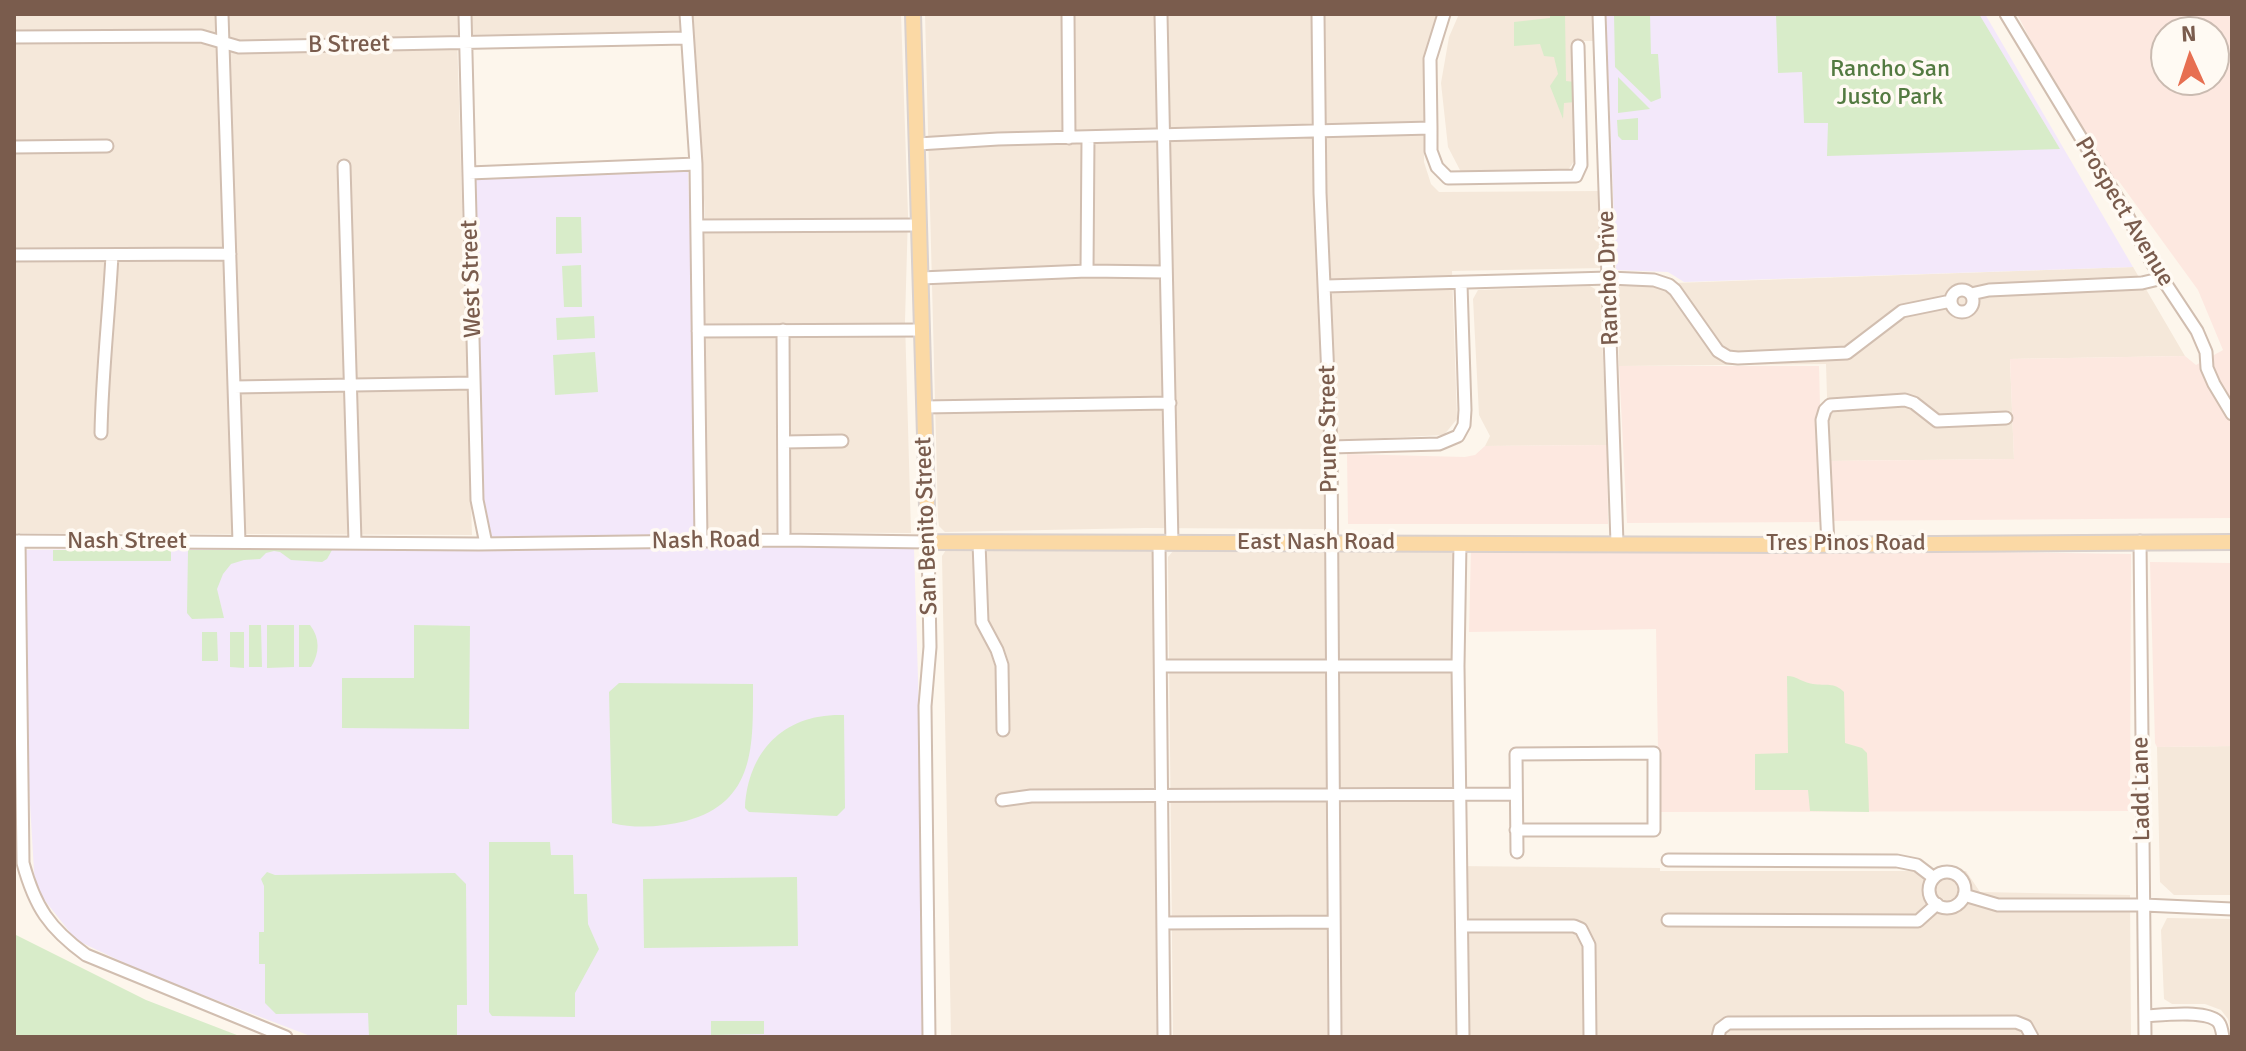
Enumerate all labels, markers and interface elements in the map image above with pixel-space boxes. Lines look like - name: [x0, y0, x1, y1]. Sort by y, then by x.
- north arrow: [2150, 16, 2230, 96]
- text: N: [2180, 20, 2197, 47]
- street label: B Street: [308, 30, 390, 60]
- park label: Rancho San Justo Park: [1830, 56, 1950, 112]
- street label: Prospect Avenue: [2068, 132, 2180, 292]
- street label: Rancho Drive: [1592, 210, 1626, 346]
- street label: West Street: [456, 219, 488, 339]
- street label: Prune Street: [1313, 365, 1345, 493]
- street label: San Benito Street: [909, 436, 945, 616]
- street label: Nash Road: [651, 526, 761, 556]
- street label: Nash Street: [67, 528, 187, 556]
- street label: East Nash Road: [1237, 529, 1395, 557]
- street label: Tres Pinos Road: [1766, 530, 1926, 558]
- street label: Ladd Lane: [2127, 736, 2157, 842]

